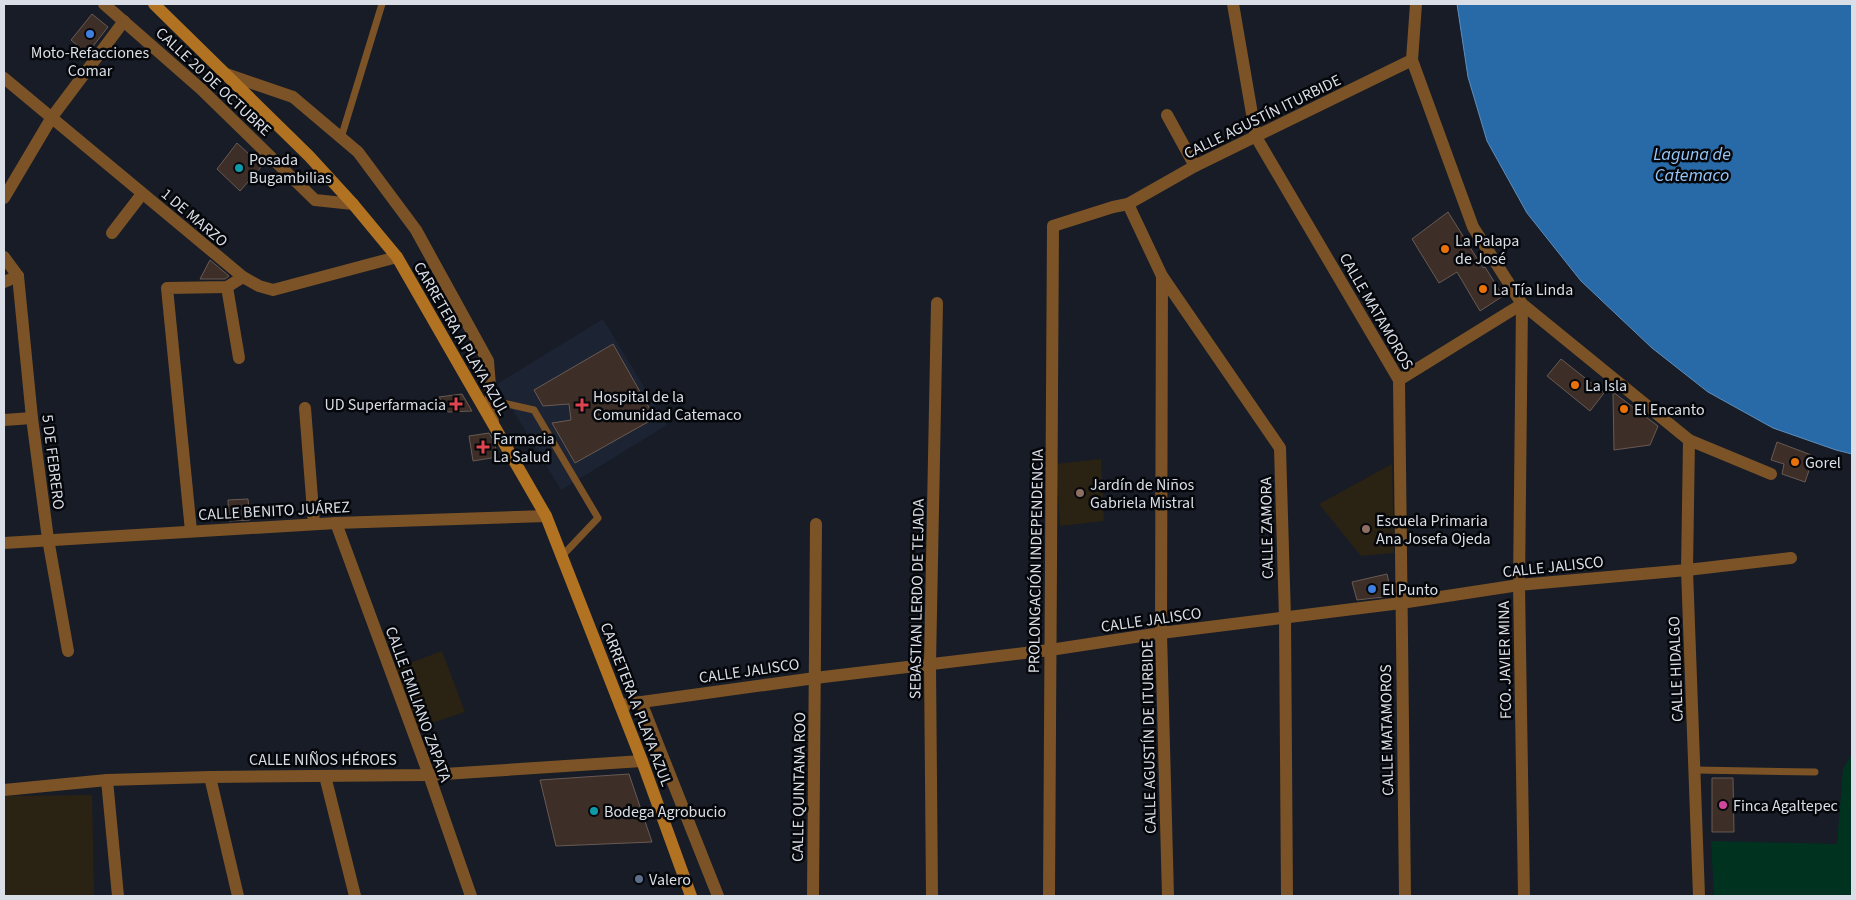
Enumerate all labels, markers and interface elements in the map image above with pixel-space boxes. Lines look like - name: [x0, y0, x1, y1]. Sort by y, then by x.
- street label: CALLE 20 DE OCTUBRE: [151, 22, 276, 141]
- marker: Moto-Refacciones Comar: [84, 28, 96, 40]
- place label: Moto-Refacciones Comar: [31, 42, 150, 82]
- street label: CALLE AGUSTÍN ITURBIDE: [1180, 69, 1345, 165]
- water label: Laguna de Catemaco: [1653, 142, 1731, 188]
- place label: Posada Bugambilias: [249, 149, 332, 189]
- marker: Posada Bugambilias: [233, 162, 245, 174]
- street label: 1 DE MARZO: [156, 183, 232, 252]
- place label: La Palapa de José: [1455, 230, 1519, 270]
- marker: La Palapa de José: [1439, 243, 1451, 255]
- street label: CALLE MATAMOROS: [1334, 249, 1419, 374]
- street label: CARRETERA A PLAYA AZUL: [408, 258, 514, 420]
- place label: La Tía Linda: [1493, 279, 1573, 301]
- marker: La Tía Linda: [1477, 283, 1489, 295]
- place label: La Isla: [1585, 375, 1627, 397]
- marker: La Isla: [1569, 379, 1581, 391]
- place label: Hospital de la Comunidad Catemaco: [593, 386, 742, 426]
- place label: UD Superfarmacia: [324, 394, 446, 416]
- marker: UD Superfarmacia: [450, 398, 462, 410]
- marker: Hospital de la Comunidad Catemaco: [575, 398, 589, 412]
- place label: El Encanto: [1634, 399, 1705, 421]
- marker: El Encanto: [1618, 403, 1630, 415]
- street label: 5 DE FEBRERO: [36, 413, 70, 511]
- place label: Farmacia La Salud: [493, 428, 555, 468]
- marker: Farmacia La Salud: [477, 441, 489, 453]
- street label: PROLONGACIÓN INDEPENDENCIA: [1023, 448, 1049, 673]
- place label: Gorel: [1805, 452, 1841, 474]
- marker: Gorel: [1789, 456, 1801, 468]
- place label: Jardín de Niños Gabriela Mistral: [1090, 474, 1195, 514]
- street label: CALLE ZAMORA: [1255, 476, 1279, 579]
- marker: Jardín de Niños Gabriela Mistral: [1074, 487, 1086, 499]
- street label: CALLE BENITO JUÁREZ: [198, 496, 351, 526]
- street label: SEBASTIAN LERDO DE TEJADA: [904, 498, 930, 699]
- place label: Escuela Primaria Ana Josefa Ojeda: [1376, 510, 1491, 550]
- marker: Escuela Primaria Ana Josefa Ojeda: [1360, 523, 1372, 535]
- street label: CALLE JALISCO: [1502, 551, 1605, 583]
- place label: El Punto: [1382, 579, 1438, 601]
- marker: El Punto: [1366, 583, 1378, 595]
- street label: FCO. JAVIER MINA: [1493, 600, 1517, 719]
- street label: CALLE JALISCO: [1099, 602, 1203, 638]
- street label: CALLE HIDALGO: [1663, 616, 1689, 722]
- street label: CARRETERA A PLAYA AZUL: [595, 619, 678, 790]
- street label: CALLE EMILIANO ZAPATA: [380, 623, 457, 785]
- street label: CALLE AGUSTÍN DE ITURBIDE: [1136, 640, 1162, 834]
- street label: CALLE JALISCO: [697, 653, 801, 689]
- street label: CALLE MATAMOROS: [1375, 664, 1399, 796]
- street label: CALLE QUINTANA ROO: [787, 712, 811, 862]
- street label: CALLE NIÑOS HÉROES: [249, 749, 397, 771]
- place label: Finca Agaltepec: [1733, 795, 1838, 817]
- marker: Finca Agaltepec: [1717, 799, 1729, 811]
- place label: Bodega Agrobucio: [604, 801, 726, 823]
- marker: Bodega Agrobucio: [588, 805, 600, 817]
- place label: Valero: [649, 869, 691, 891]
- marker: Valero: [633, 873, 645, 885]

